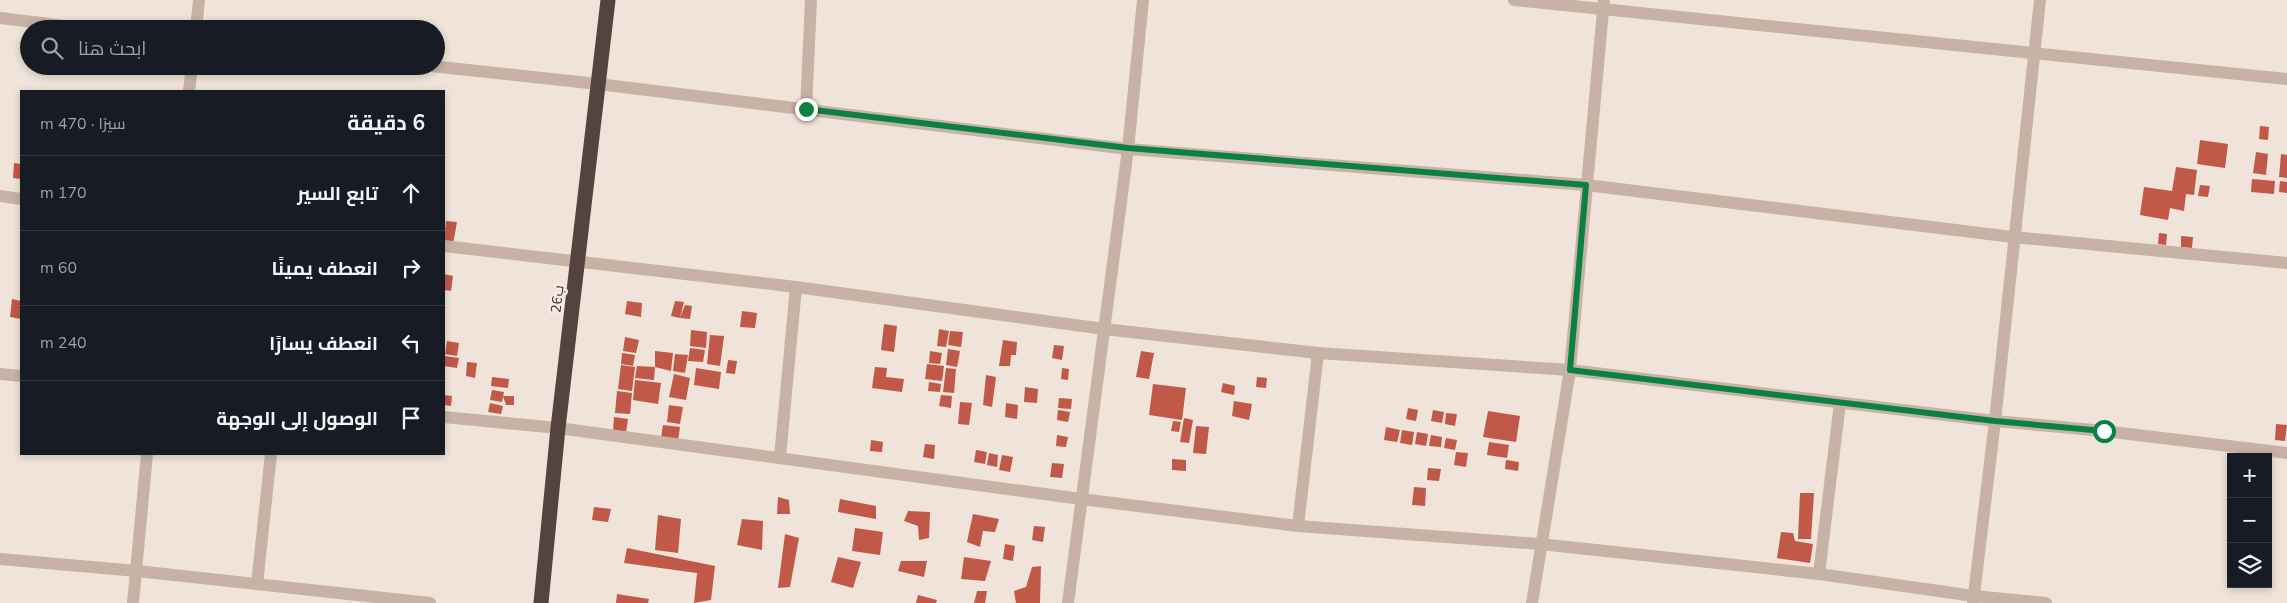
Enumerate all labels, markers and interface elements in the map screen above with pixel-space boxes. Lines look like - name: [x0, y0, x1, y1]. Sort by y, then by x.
- search box: [20, 20, 445, 75]
- icon: search: [38, 34, 66, 62]
- text: ابحث هنا: [78, 36, 146, 62]
- route end: [795, 98, 818, 121]
- text: 6 دقيقة: [347, 109, 425, 137]
- text: سيرًا · 470 m: [40, 113, 126, 135]
- icon: ahead: [397, 179, 425, 207]
- text: تابع السير: [297, 181, 378, 207]
- text: 170 m: [40, 182, 87, 204]
- icon: right: [397, 254, 425, 282]
- text: انعطف يمينًا: [272, 256, 378, 282]
- text: 60 m: [40, 257, 77, 279]
- street label: 26ب: [546, 284, 569, 314]
- icon: left: [397, 329, 425, 357]
- text: انعطف يسارًا: [269, 331, 378, 357]
- text: 240 m: [40, 332, 87, 354]
- icon: arrive: [397, 404, 425, 432]
- text: الوصول إلى الوجهة: [216, 406, 378, 432]
- route start: [2093, 420, 2116, 443]
- map controls: [2227, 453, 2272, 588]
- button: +: [2227, 453, 2272, 498]
- button: −: [2227, 498, 2272, 543]
- button: layers: [2227, 543, 2272, 588]

